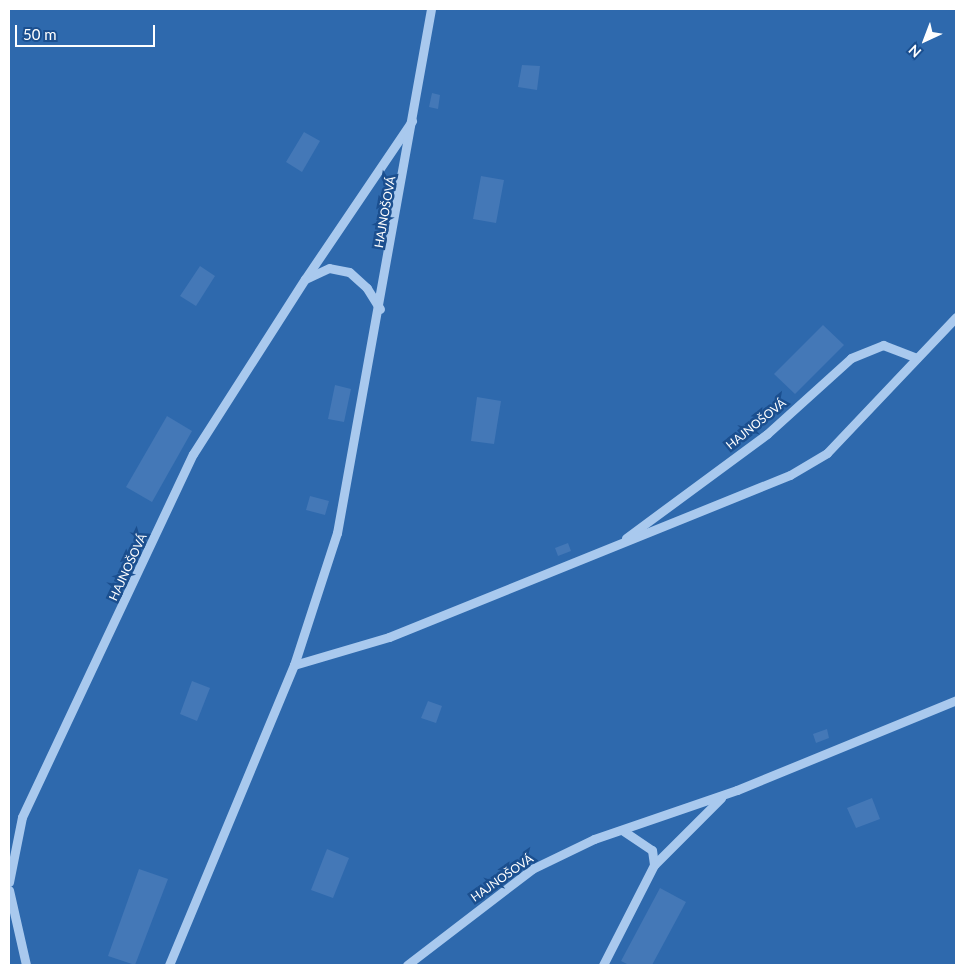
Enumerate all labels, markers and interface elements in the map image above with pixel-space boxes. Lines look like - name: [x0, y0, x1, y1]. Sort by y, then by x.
- scale bar: [18, 15, 158, 47]
- north arrow: [900, 15, 950, 65]
- text: 50 m: [23, 25, 57, 43]
- text: N: [905, 41, 924, 61]
- street label: HAJNOŠOVÁ: [372, 175, 398, 249]
- street label: HAJNOŠOVÁ: [723, 396, 789, 452]
- street label: HAJNOŠOVÁ: [106, 531, 150, 603]
- street label: HAJNOŠOVÁ: [468, 851, 536, 905]

